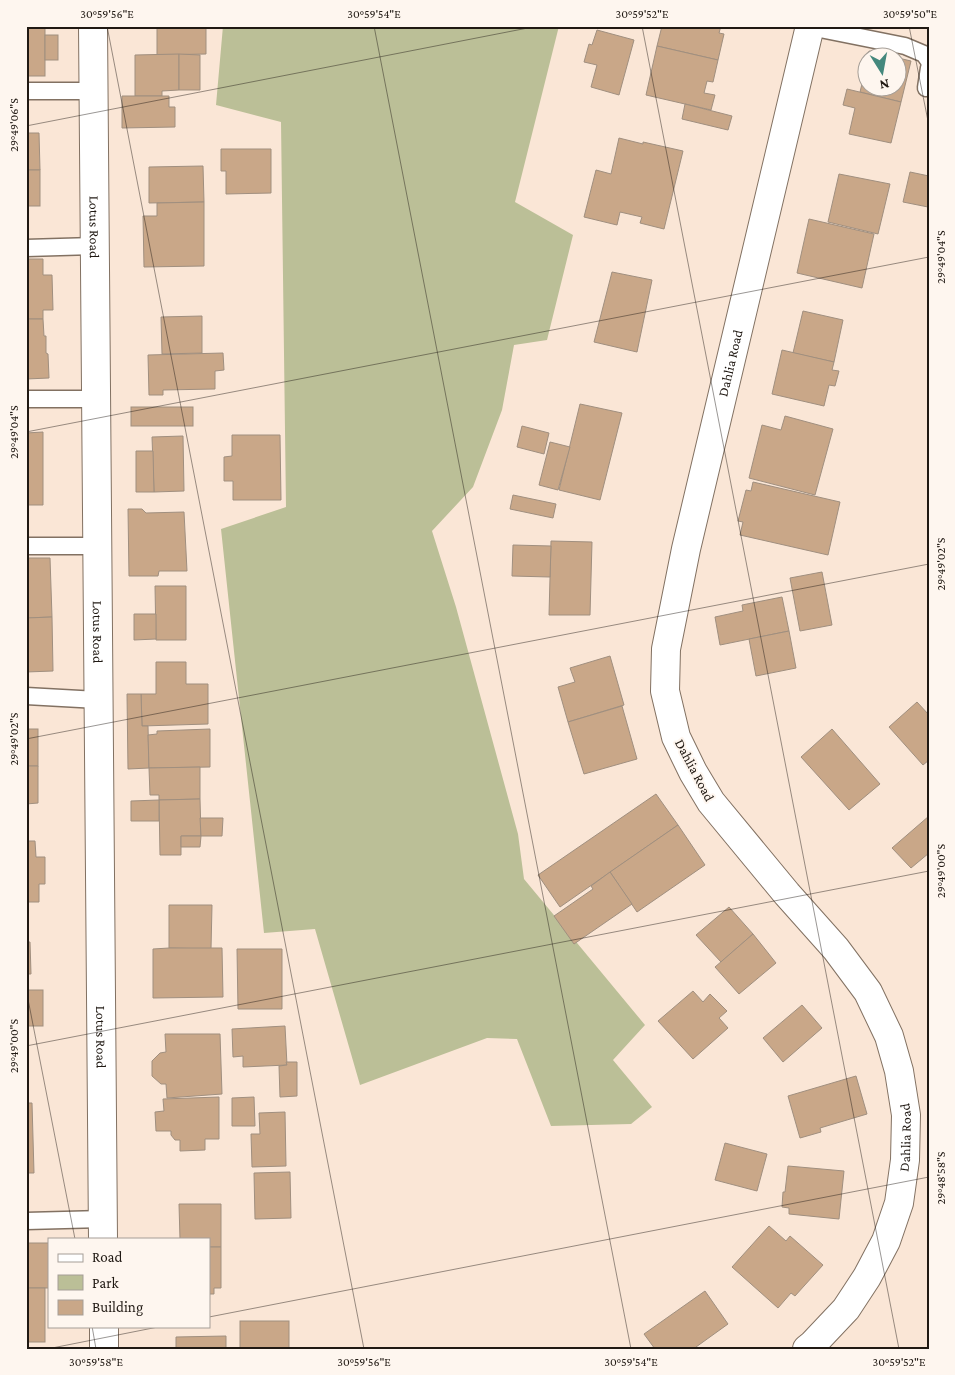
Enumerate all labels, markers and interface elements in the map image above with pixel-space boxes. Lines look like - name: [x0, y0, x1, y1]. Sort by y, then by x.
- text: 30°59'56"E: [80, 7, 134, 21]
- text: 30°59'54"E: [347, 7, 401, 21]
- text: 30°59'52"E: [616, 7, 669, 21]
- text: 30°59'50"E: [883, 7, 938, 21]
- north arrow: [858, 48, 908, 98]
- text: N: [878, 76, 891, 94]
- text: 29°49'06"S: [7, 98, 21, 152]
- street label: Lotus Road: [86, 196, 103, 259]
- text: 29°49'04"S: [934, 230, 948, 284]
- street label: Dahlia Road: [714, 327, 746, 398]
- text: 29°49'04"S: [7, 405, 21, 459]
- text: 29°49'02"S: [934, 537, 948, 590]
- street label: Lotus Road: [90, 601, 106, 664]
- text: 29°49'02"S: [7, 712, 21, 765]
- street label: Dahlia Road: [672, 736, 718, 804]
- text: 29°49'00"S: [934, 844, 948, 898]
- street label: Lotus Road: [93, 1006, 110, 1069]
- text: 29°49'00"S: [7, 1019, 21, 1073]
- street label: Dahlia Road: [895, 1102, 914, 1173]
- text: 29°48'58"S: [934, 1151, 948, 1204]
- legend: [48, 1238, 210, 1328]
- text: Road: [92, 1249, 123, 1265]
- text: Park: [92, 1275, 119, 1291]
- text: Building: [92, 1299, 143, 1316]
- text: 30°59'58"E: [69, 1355, 123, 1369]
- text: 30°59'56"E: [337, 1355, 391, 1369]
- text: 30°59'54"E: [604, 1355, 658, 1369]
- text: 30°59'52"E: [873, 1355, 926, 1369]

